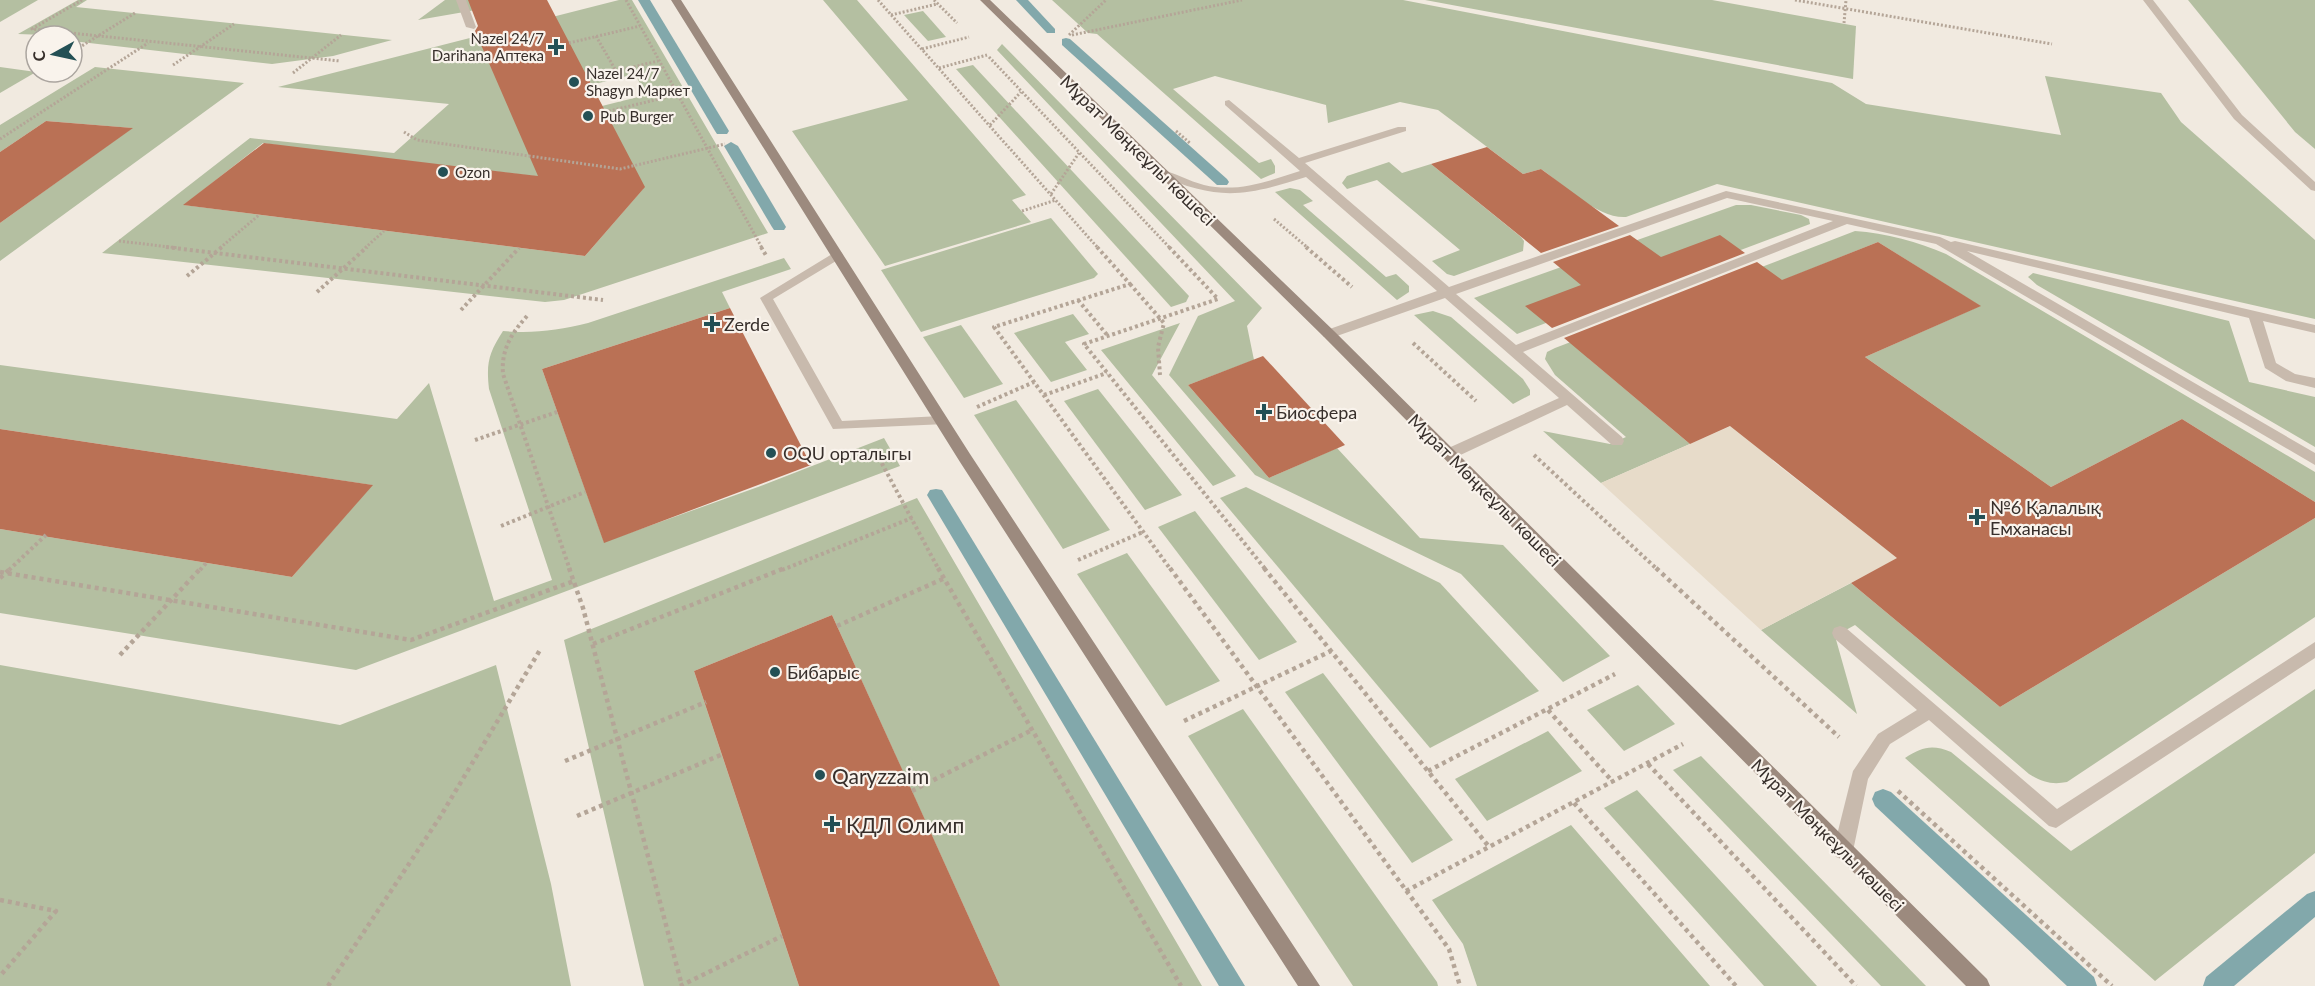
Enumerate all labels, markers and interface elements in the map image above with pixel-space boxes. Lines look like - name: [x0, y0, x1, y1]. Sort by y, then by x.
- north arrow: [24, 24, 84, 84]
- place label: Nazel 24/7 Darihana Аптека: [432, 29, 544, 64]
- marker: Nazel 24/7 Darihana Аптека: [549, 40, 563, 54]
- text: С: [28, 49, 49, 63]
- place label: Nazel 24/7 Shagyn Маркет: [586, 64, 690, 99]
- street label: Мұрат Мөңкеұлы көшесі: [1056, 70, 1220, 230]
- marker: Nazel 24/7 Shagyn Маркет: [567, 75, 581, 89]
- place label: Pub Burger: [600, 107, 674, 125]
- marker: Pub Burger: [581, 109, 595, 123]
- place label: Ozon: [455, 163, 490, 181]
- marker: Ozon: [436, 165, 450, 179]
- place label: Zerde: [724, 313, 770, 335]
- marker: Zerde: [705, 317, 719, 331]
- place label: Биосфера: [1276, 401, 1357, 423]
- marker: Биосфера: [1257, 405, 1271, 419]
- street label: Мұрат Мөңкеұлы көшесі: [1404, 409, 1566, 571]
- place label: OQU орталыгы: [783, 442, 912, 464]
- marker: OQU орталыгы: [764, 446, 778, 460]
- place label: №6 Қалалық Емханасы: [1990, 496, 2102, 539]
- marker: №6 Қалалық Емханасы: [1968, 508, 1986, 526]
- place label: Бибарыс: [787, 661, 860, 683]
- marker: Бибарыс: [768, 665, 782, 679]
- street label: Мұрат Мөңкеұлы көшесі: [1747, 754, 1909, 916]
- place label: Qaryzzaim: [832, 763, 929, 788]
- marker: Qaryzzaim: [813, 768, 827, 782]
- place label: КДЛ Олимп: [846, 812, 964, 837]
- marker: КДЛ Олимп: [823, 815, 841, 833]

